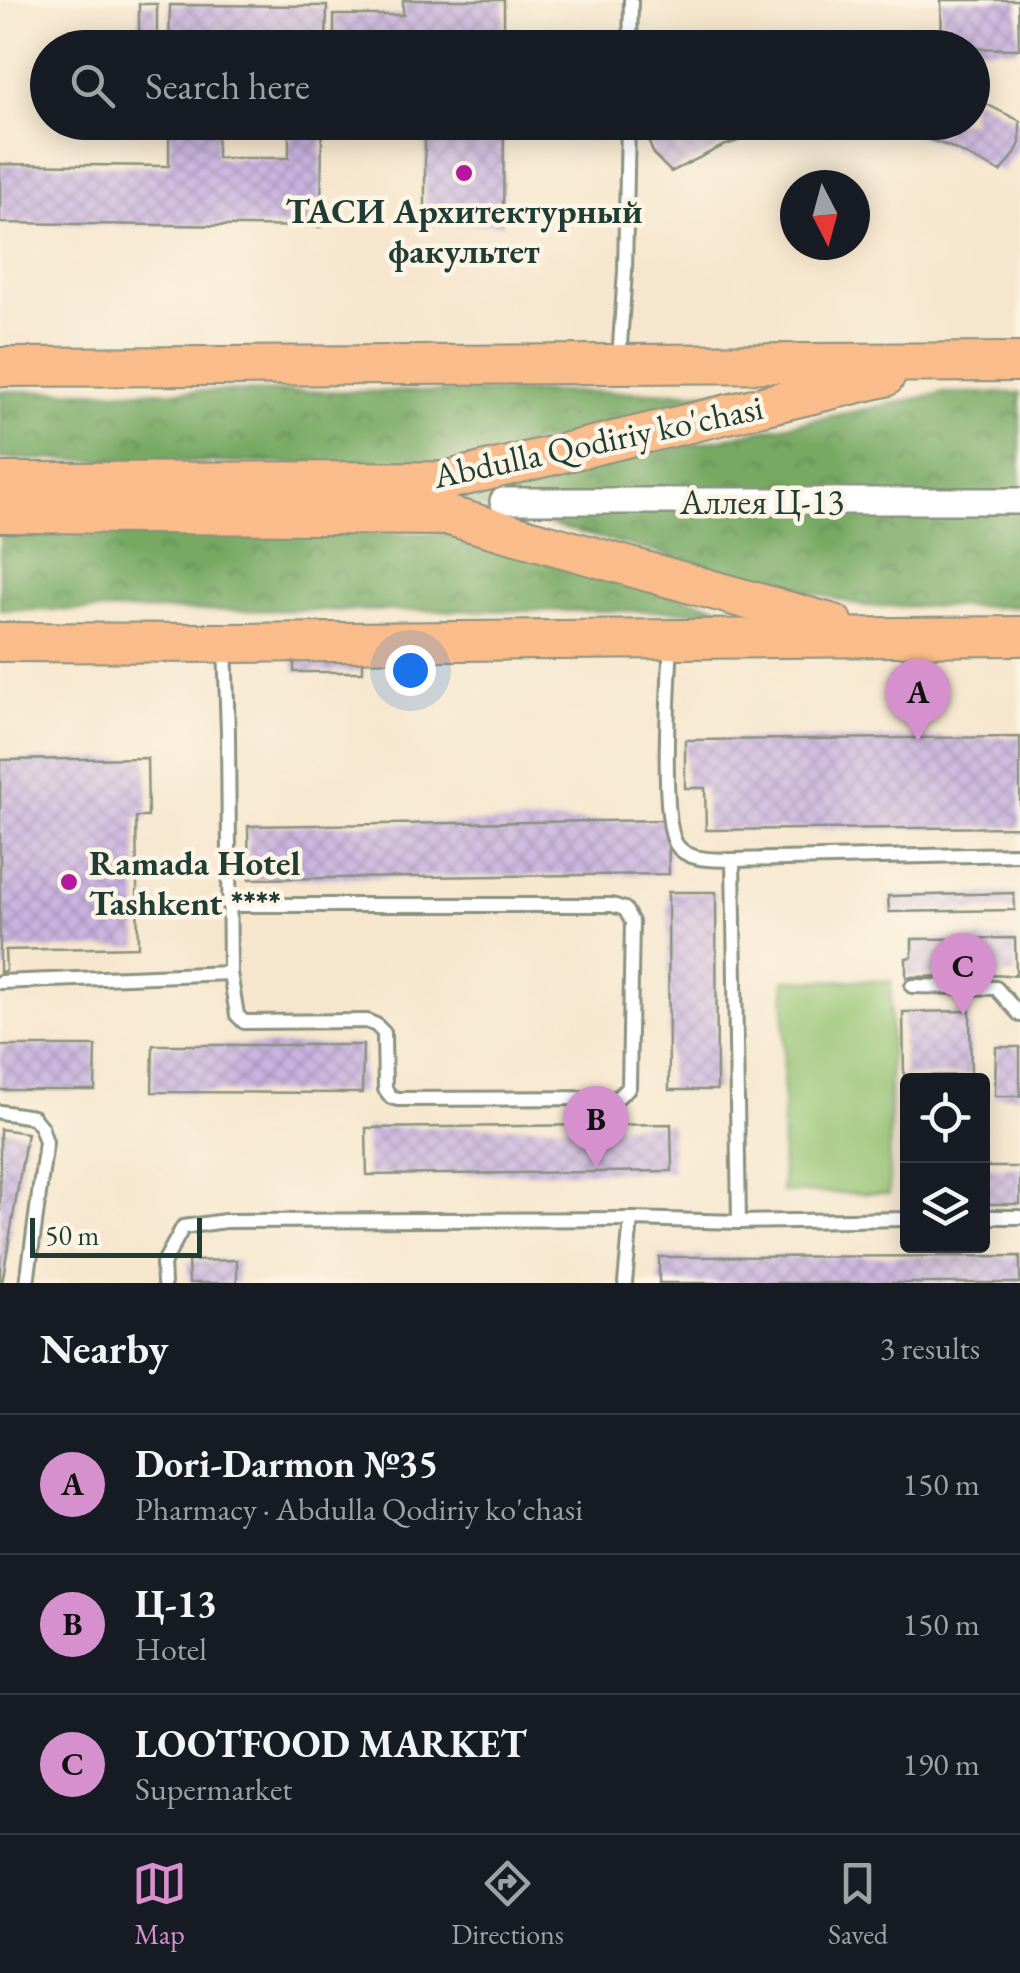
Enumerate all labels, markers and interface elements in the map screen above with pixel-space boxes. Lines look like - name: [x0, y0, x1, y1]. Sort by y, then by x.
- search box: [30, 30, 990, 140]
- icon: search: [65, 58, 120, 113]
- text: Search here: [145, 61, 310, 110]
- marker: ТАСИ Архитектурный факультет: [453, 162, 475, 184]
- north arrow: [780, 170, 870, 260]
- place label: ТАСИ Архитектурный факультет: [285, 188, 643, 273]
- street label: Abdulla Qodiriy ko'chasi: [428, 384, 767, 498]
- street label: Аллея Ц-13: [679, 479, 844, 524]
- your location: [385, 645, 436, 696]
- pin: A: [886, 658, 950, 741]
- place label: Ramada Hotel Tashkent ****: [89, 840, 301, 925]
- marker: Ramada Hotel Tashkent ****: [58, 871, 80, 893]
- pin: C: [930, 932, 996, 1015]
- map controls: [900, 1073, 990, 1253]
- button: locate: [900, 1073, 990, 1163]
- pin: B: [564, 1086, 628, 1168]
- button: layers: [900, 1163, 990, 1253]
- scale bar: [30, 1213, 202, 1258]
- text: 50 m: [45, 1217, 99, 1253]
- text: Nearby: [40, 1321, 169, 1376]
- text: 3 results: [880, 1327, 980, 1369]
- text: Dori-Darmon №35: [135, 1439, 438, 1488]
- text: A: [61, 1463, 84, 1505]
- text: 150 m: [903, 1463, 980, 1505]
- text: Pharmacy · Abdulla Qodiriy ko'chasi: [135, 1488, 583, 1530]
- text: Ц-13: [135, 1579, 217, 1628]
- text: B: [62, 1603, 83, 1645]
- text: 150 m: [903, 1603, 980, 1645]
- text: Hotel: [135, 1628, 207, 1670]
- text: LOOTFOOD MARKET: [135, 1719, 527, 1768]
- text: C: [61, 1743, 84, 1785]
- text: 190 m: [903, 1743, 980, 1785]
- text: Supermarket: [135, 1768, 292, 1810]
- tab: Map: [132, 1856, 187, 1952]
- tab: Directions: [451, 1856, 564, 1952]
- tab: Saved: [828, 1856, 888, 1952]

